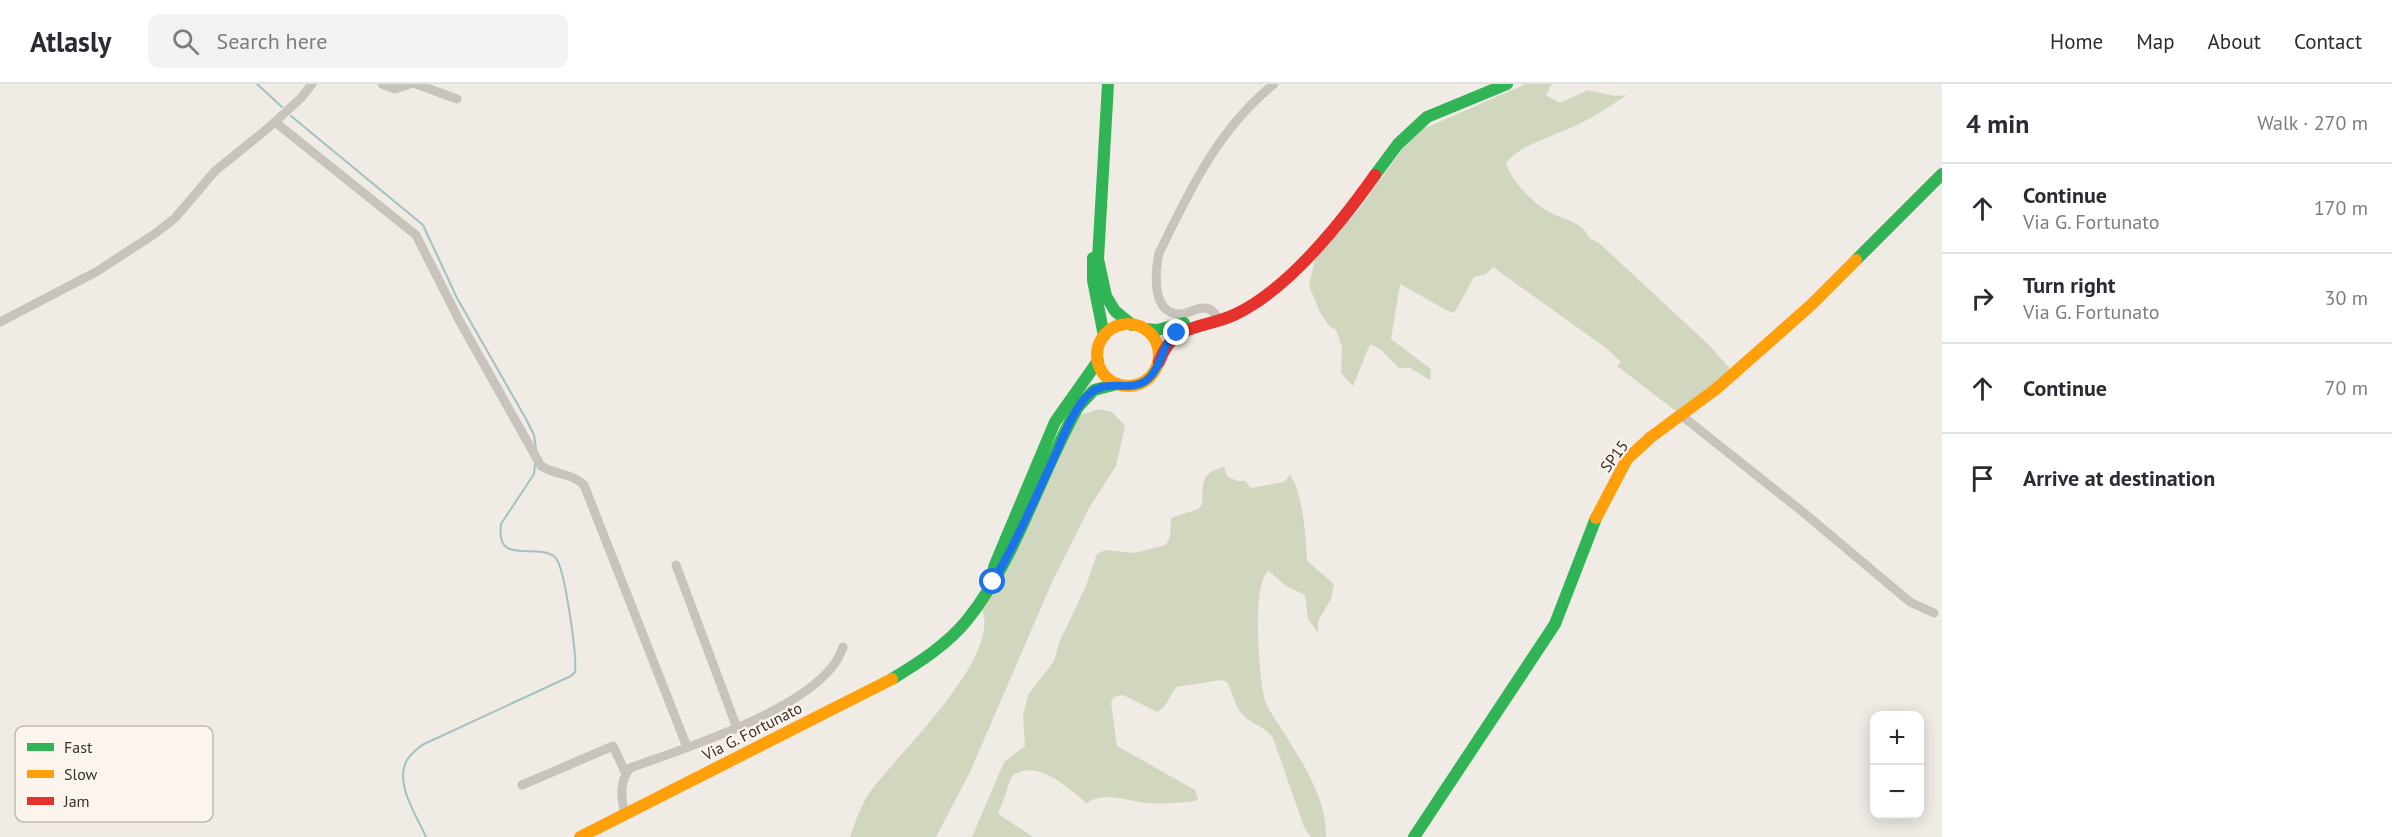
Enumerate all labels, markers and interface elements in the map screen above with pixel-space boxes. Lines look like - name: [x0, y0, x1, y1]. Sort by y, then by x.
- search box: [148, 14, 568, 68]
- text: Atlasly: [30, 23, 112, 60]
- icon: search: [169, 25, 202, 58]
- text: Search here: [217, 27, 327, 55]
- text: Home: [2050, 28, 2103, 55]
- text: Map: [2136, 28, 2175, 55]
- text: About: [2208, 28, 2261, 55]
- text: Contact: [2294, 28, 2362, 55]
- text: 4 min: [1966, 107, 2029, 140]
- text: Walk · 270 m: [2257, 110, 2368, 136]
- text: Continue: [2023, 181, 2107, 209]
- icon: ahead: [1966, 192, 1999, 225]
- text: 170 m: [2314, 195, 2368, 221]
- text: Via G. Fortunato: [2023, 209, 2159, 235]
- text: Turn right: [2023, 271, 2115, 299]
- icon: right: [1966, 282, 1999, 315]
- text: 30 m: [2325, 285, 2368, 311]
- text: Via G. Fortunato: [2023, 299, 2159, 325]
- route end: [1163, 319, 1189, 345]
- icon: ahead: [1966, 372, 1999, 405]
- text: Continue: [2023, 374, 2107, 402]
- text: 70 m: [2325, 375, 2368, 401]
- street label: SP15: [1596, 436, 1632, 476]
- icon: arrive: [1966, 462, 1999, 495]
- text: Arrive at destination: [2023, 464, 2215, 492]
- route start: [979, 568, 1005, 594]
- street label: Via G. Fortunato: [698, 697, 805, 765]
- map controls: [1870, 711, 1924, 819]
- button: +: [1870, 711, 1924, 765]
- legend: [15, 726, 213, 822]
- text: Fast: [64, 737, 93, 757]
- text: Slow: [64, 764, 98, 784]
- button: −: [1870, 765, 1924, 819]
- text: Jam: [63, 791, 90, 811]

